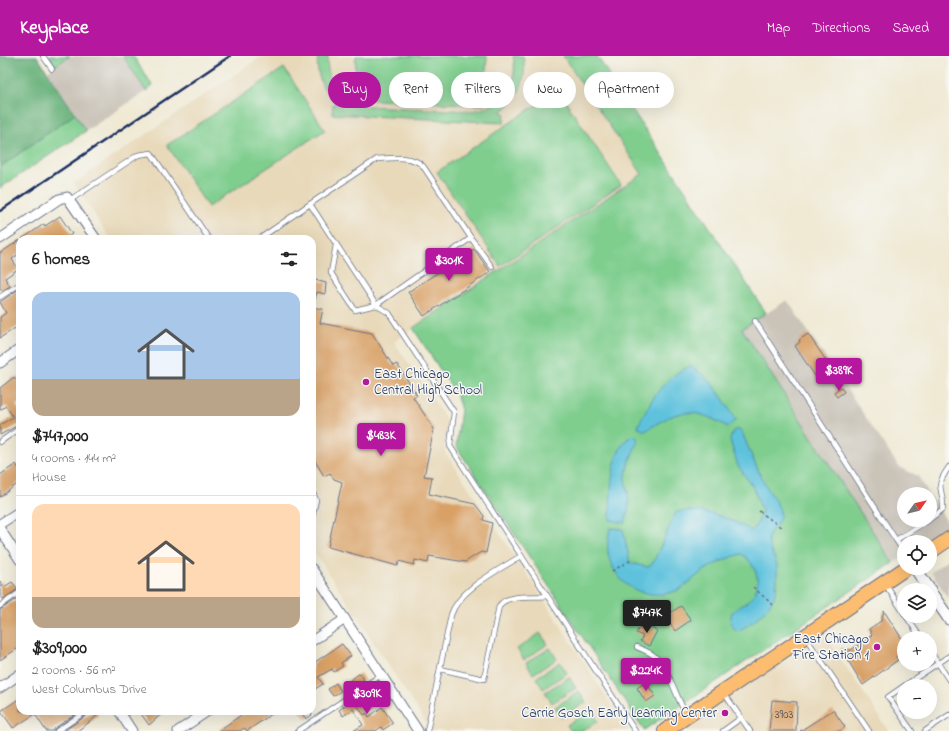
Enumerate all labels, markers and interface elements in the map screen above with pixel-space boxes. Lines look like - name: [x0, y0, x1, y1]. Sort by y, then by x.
- text: Keyplace: [20, 15, 88, 42]
- text: Map: [767, 18, 790, 39]
- text: Directions: [812, 18, 870, 39]
- text: Saved: [892, 18, 929, 39]
- chip: Buy: [328, 72, 381, 108]
- chip: Rent: [389, 72, 443, 108]
- chip: Filters: [451, 72, 515, 108]
- chip: New: [523, 72, 576, 108]
- chip: Apartment: [584, 72, 674, 108]
- text: 6 homes: [32, 247, 90, 272]
- icon: filters: [278, 248, 300, 270]
- pin: $301K: [421, 248, 477, 282]
- text: $301K: [434, 251, 464, 270]
- icon: home: [130, 318, 202, 390]
- pin: $389K: [811, 358, 867, 392]
- text: $389K: [825, 361, 853, 380]
- place label: East Chicago Central High School: [374, 364, 482, 402]
- marker: East Chicago Central High School: [361, 377, 371, 387]
- pin: $483K: [353, 423, 409, 457]
- text: $747,000: [32, 424, 88, 449]
- text: $483K: [366, 426, 396, 445]
- text: 4 rooms · 144 m²: [32, 449, 116, 468]
- text: House: [32, 468, 66, 487]
- north arrow: [897, 487, 937, 527]
- map controls: [897, 487, 937, 719]
- icon: home: [130, 530, 202, 602]
- button: locate: [897, 535, 937, 575]
- button: layers: [897, 583, 937, 623]
- pin: $747K: [619, 600, 675, 634]
- text: $747K: [632, 603, 662, 622]
- place label: East Chicago Fire Station 1: [792, 629, 870, 666]
- button: +: [897, 631, 937, 671]
- text: $309,000: [32, 636, 87, 661]
- marker: East Chicago Fire Station 1: [872, 642, 882, 652]
- pin: $224K: [618, 658, 674, 692]
- text: 2 rooms · 56 m²: [32, 661, 116, 680]
- text: $224K: [630, 661, 662, 680]
- button: −: [897, 679, 937, 719]
- text: West Columbus Drive: [32, 680, 147, 699]
- pin: $309K: [339, 681, 395, 715]
- text: $309K: [352, 684, 382, 703]
- place label: Carrie Gosch Early Learning Center: [522, 703, 718, 725]
- house number: 3903: [775, 706, 793, 724]
- marker: Carrie Gosch Early Learning Center: [720, 708, 730, 718]

